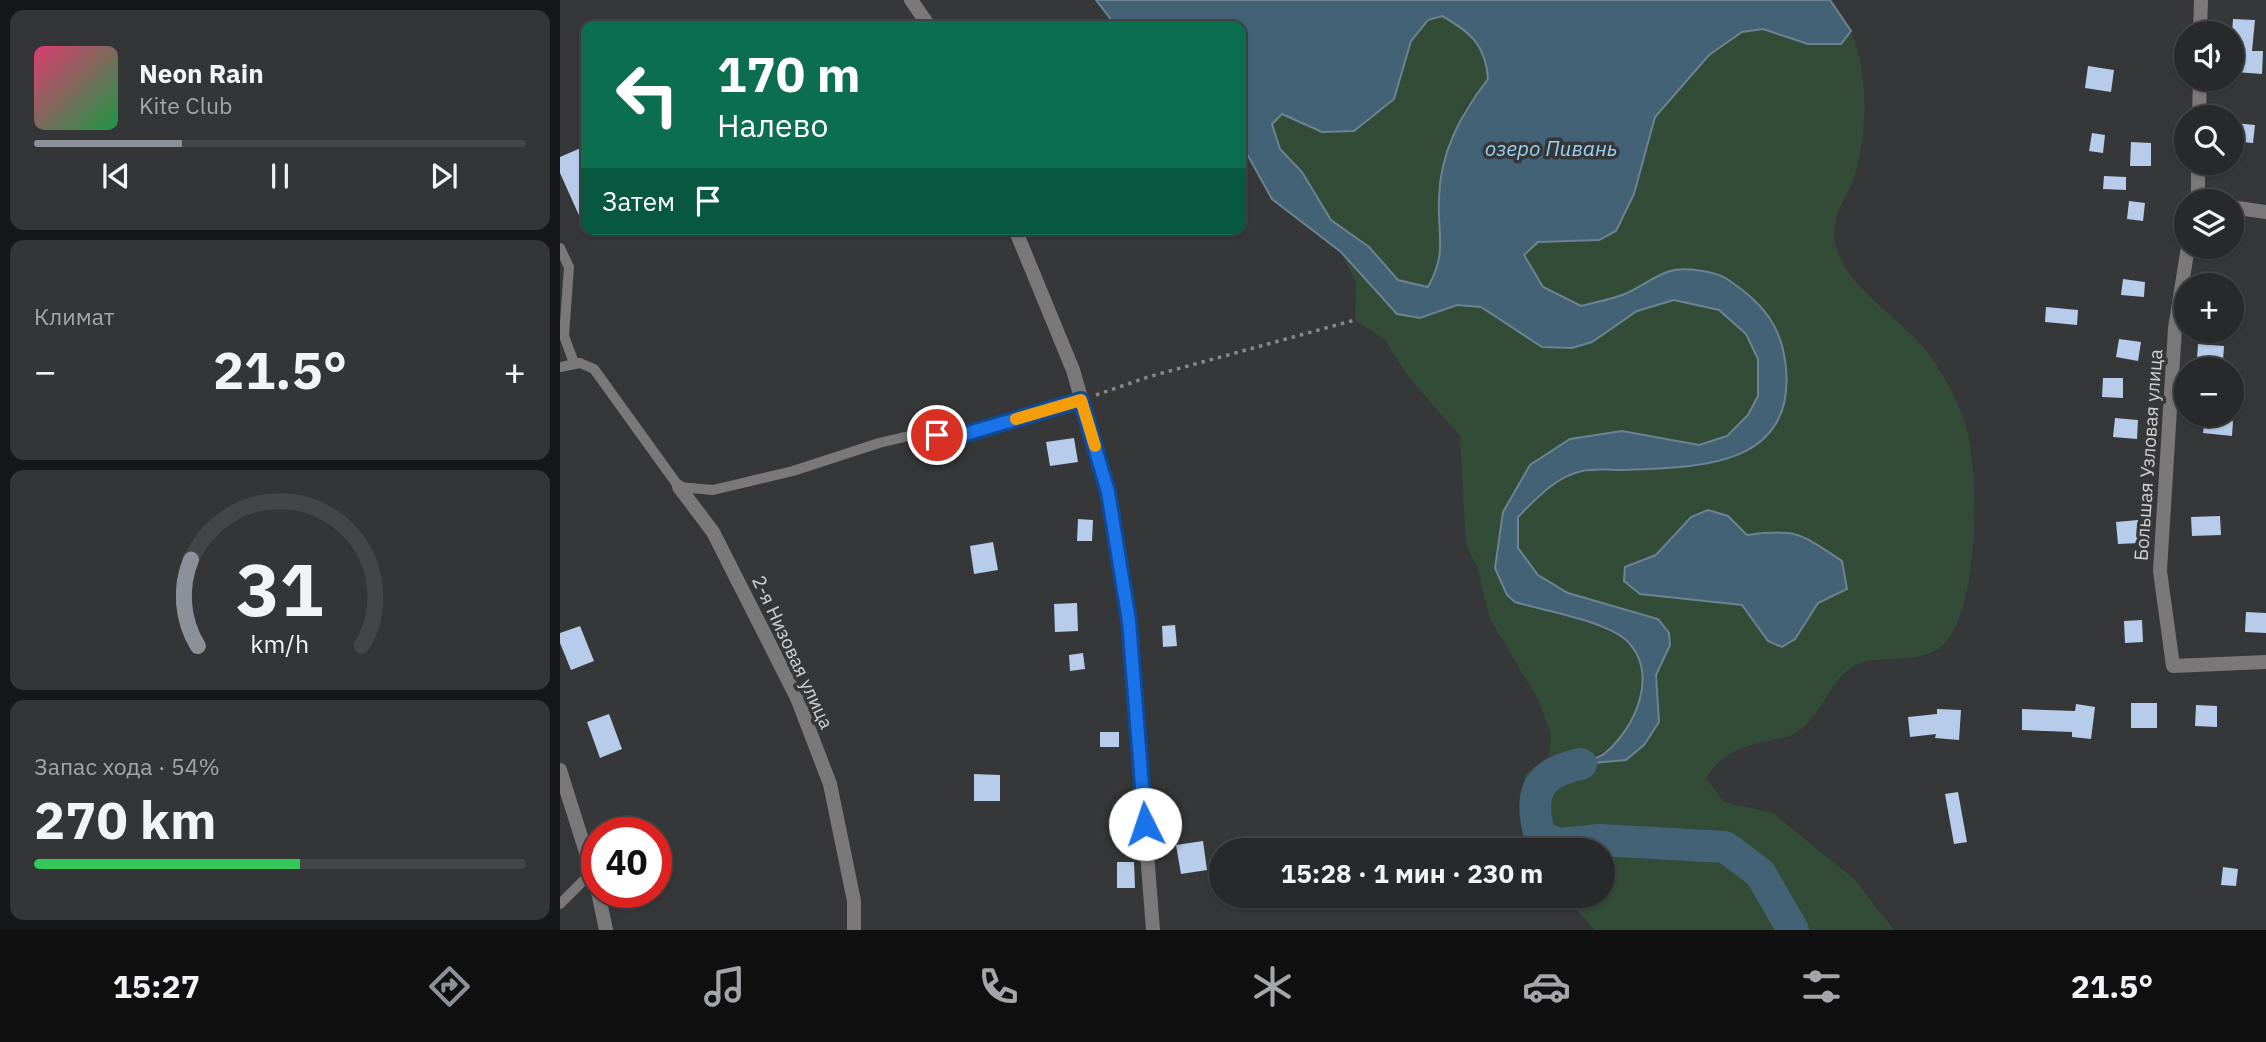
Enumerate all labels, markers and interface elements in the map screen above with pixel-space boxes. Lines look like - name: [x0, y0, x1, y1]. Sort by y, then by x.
- map controls: [2174, 21, 2244, 427]
- button: sound: [2174, 21, 2244, 91]
- text: 170 m: [717, 42, 861, 105]
- icon: left: [602, 49, 693, 140]
- text: Neon Rain: [139, 56, 264, 90]
- text: Kite Club: [139, 90, 232, 120]
- text: Налево: [717, 104, 828, 146]
- button: search: [2174, 105, 2244, 175]
- water label: озеро Пивань: [1485, 134, 1617, 162]
- icon: previous: [97, 157, 135, 195]
- icon: pause: [261, 157, 299, 195]
- icon: next: [425, 157, 463, 195]
- icon: arrive: [689, 182, 727, 220]
- text: Затем: [602, 184, 675, 218]
- button: layers: [2174, 189, 2244, 259]
- button: +: [2174, 273, 2244, 343]
- text: Климат: [34, 301, 115, 331]
- text: 21.5°: [213, 336, 347, 403]
- text: −: [34, 346, 57, 395]
- text: +: [503, 346, 526, 395]
- street label: Большая Узловая улица: [2129, 348, 2167, 562]
- button: −: [2174, 357, 2244, 427]
- pin: [907, 405, 967, 465]
- icon: arrive: [918, 416, 956, 454]
- text: 31: [236, 541, 324, 636]
- street label: 2-я Низовая улица: [747, 572, 839, 732]
- text: km/h: [251, 627, 309, 660]
- text: Запас хода · 54%: [34, 751, 220, 781]
- text: 270 km: [34, 786, 216, 853]
- position arrow: [1108, 787, 1182, 861]
- speed limit sign: 40: [581, 817, 672, 908]
- text: 15:28 · 1 мин · 230 m: [1281, 856, 1543, 890]
- icon: directions: [425, 962, 474, 1011]
- icon: music: [700, 962, 749, 1011]
- icon: phone: [974, 962, 1023, 1011]
- icon: climate: [1248, 962, 1297, 1011]
- icon: car: [1522, 962, 1571, 1011]
- icon: filters: [1797, 962, 1846, 1011]
- text: 15:27: [113, 965, 200, 1007]
- text: 21.5°: [2071, 965, 2153, 1007]

